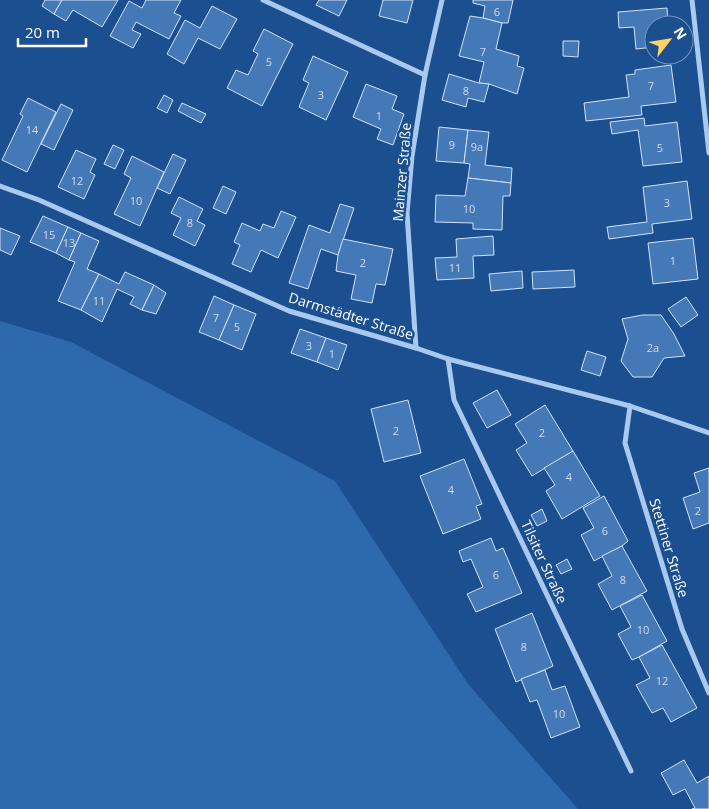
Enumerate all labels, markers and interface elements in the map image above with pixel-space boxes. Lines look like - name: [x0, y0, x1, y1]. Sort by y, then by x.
- house number: 6: [494, 4, 500, 19]
- scale bar: [18, 15, 85, 47]
- north arrow: [644, 15, 694, 65]
- text: 20 m: [25, 22, 60, 42]
- text: N: [669, 23, 692, 43]
- house number: 7: [480, 44, 486, 59]
- house number: 5: [266, 54, 272, 69]
- house number: 7: [648, 78, 654, 93]
- house number: 8: [463, 83, 469, 98]
- house number: 3: [318, 87, 324, 102]
- house number: 1: [376, 108, 382, 123]
- house number: 14: [26, 122, 39, 137]
- street label: Mainzer Straße: [388, 122, 415, 222]
- house number: 9: [449, 137, 455, 152]
- house number: 9a: [471, 139, 483, 154]
- house number: 5: [657, 140, 663, 155]
- house number: 12: [71, 173, 83, 188]
- house number: 10: [130, 193, 142, 208]
- house number: 3: [664, 195, 670, 210]
- house number: 10: [463, 201, 475, 216]
- house number: 8: [187, 215, 193, 230]
- house number: 15: [43, 227, 55, 242]
- house number: 13: [63, 235, 75, 250]
- house number: 1: [670, 253, 676, 268]
- house number: 2: [360, 255, 366, 270]
- house number: 11: [449, 260, 461, 275]
- street label: Darmstädter Straße: [286, 287, 416, 344]
- house number: 11: [93, 293, 105, 308]
- house number: 7: [213, 310, 219, 325]
- house number: 5: [234, 319, 240, 334]
- house number: 3: [306, 338, 312, 353]
- house number: 2a: [647, 340, 659, 355]
- house number: 1: [329, 346, 335, 361]
- house number: 2: [393, 423, 399, 438]
- house number: 2: [539, 425, 545, 440]
- house number: 4: [566, 469, 573, 484]
- house number: 4: [448, 482, 455, 497]
- street label: Stettiner Straße: [645, 496, 694, 600]
- house number: 2: [695, 503, 701, 518]
- street label: Tilsiter Straße: [517, 517, 572, 607]
- house number: 6: [602, 523, 608, 538]
- house number: 6: [493, 567, 499, 582]
- house number: 8: [620, 572, 626, 587]
- house number: 10: [637, 622, 649, 637]
- house number: 8: [521, 639, 527, 654]
- house number: 12: [656, 673, 668, 688]
- house number: 10: [553, 706, 565, 721]

